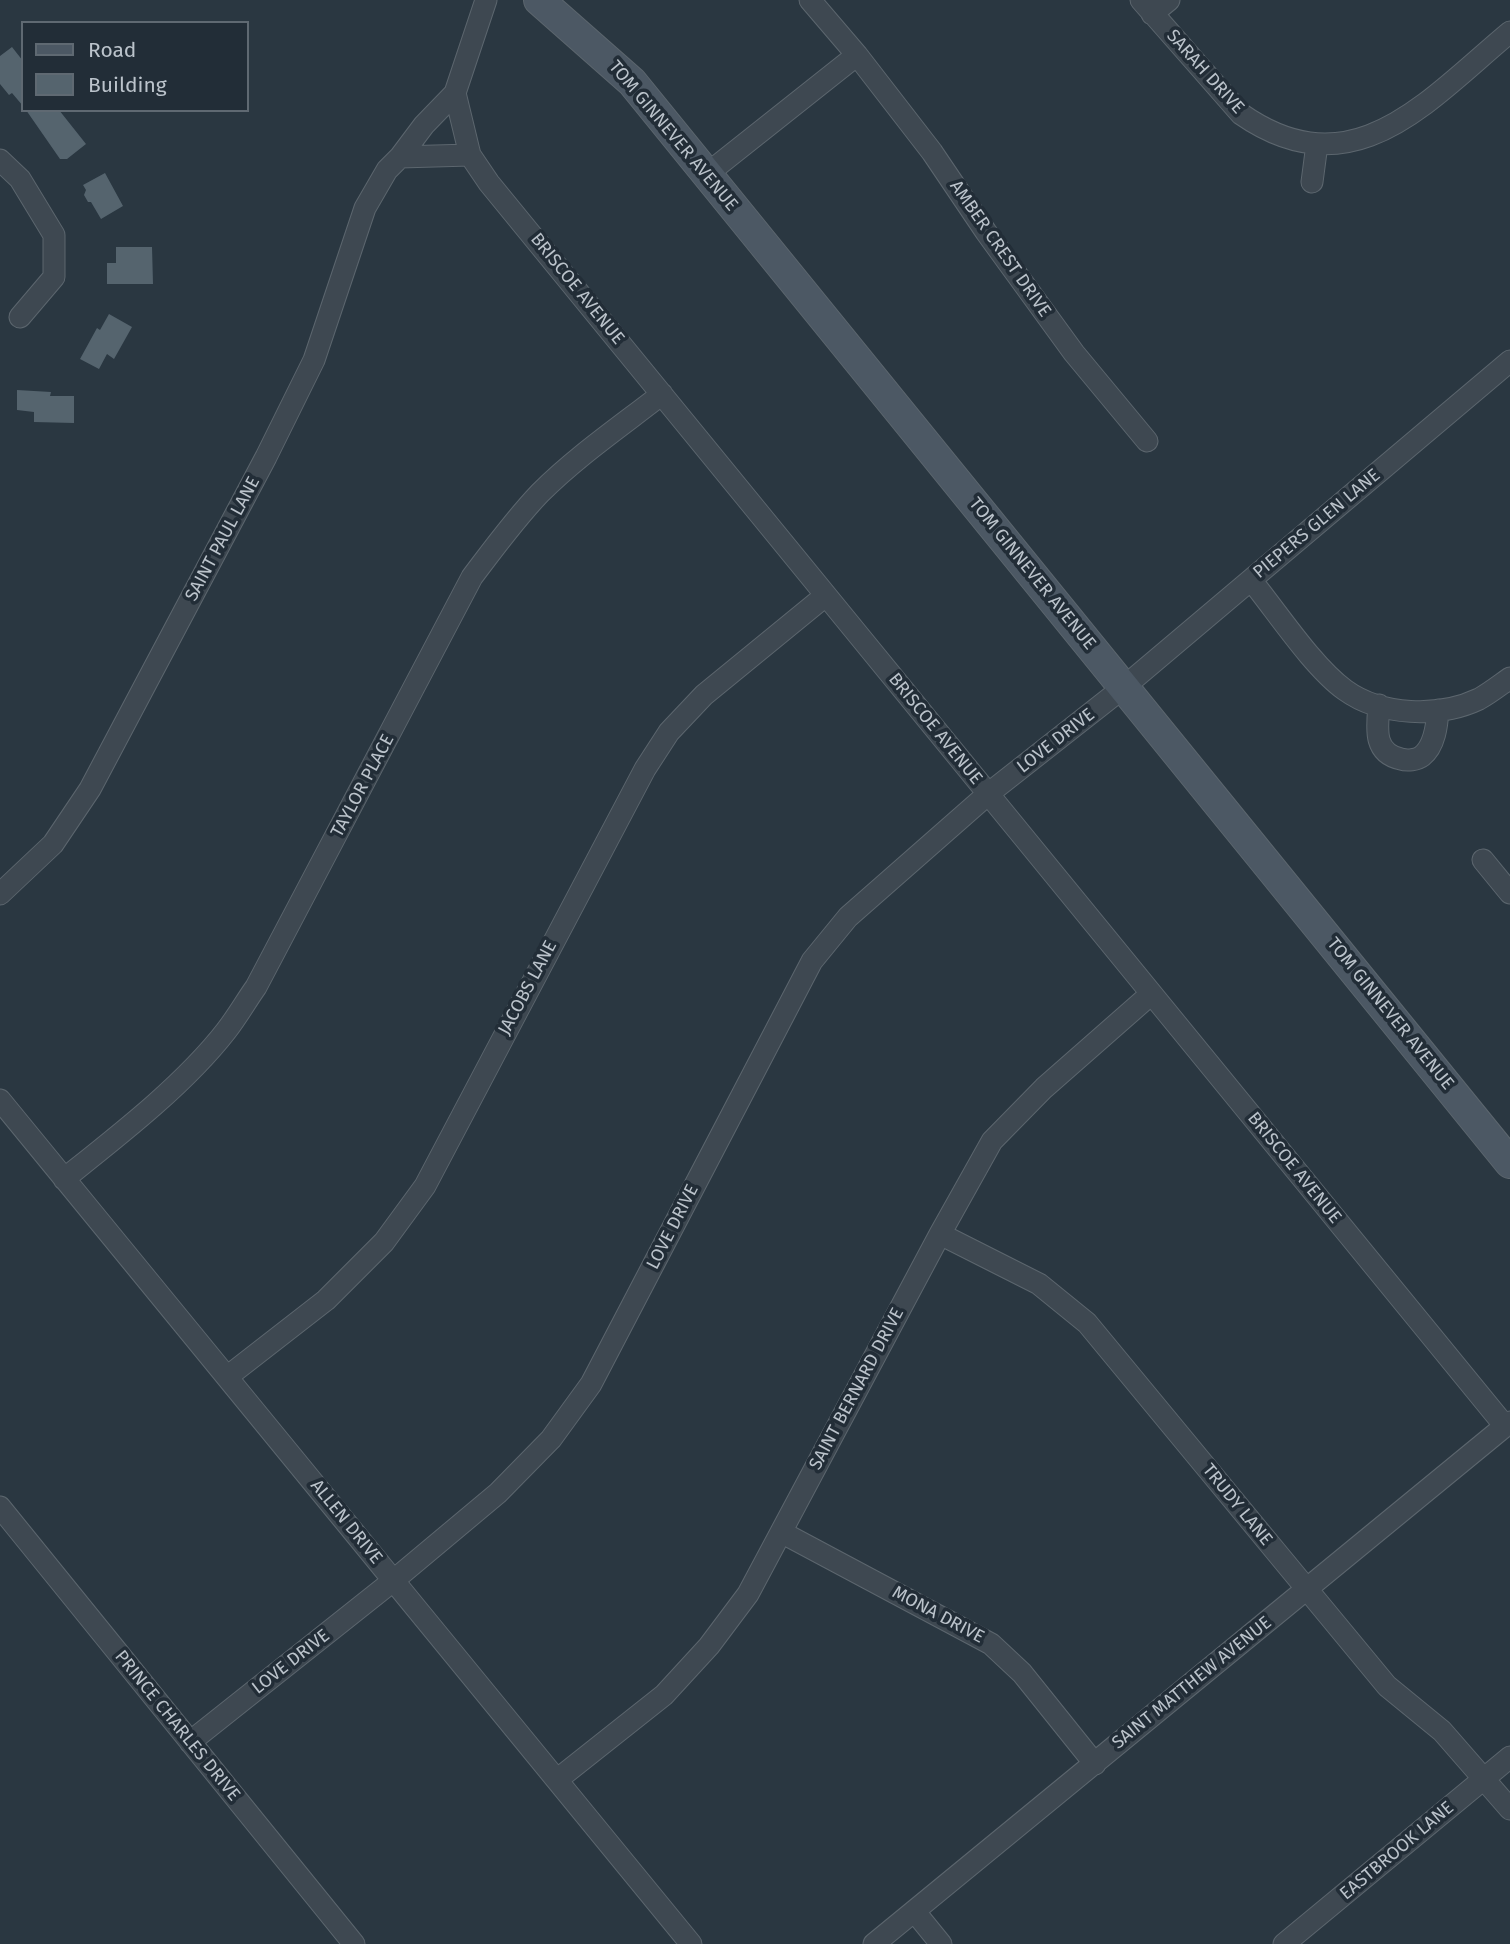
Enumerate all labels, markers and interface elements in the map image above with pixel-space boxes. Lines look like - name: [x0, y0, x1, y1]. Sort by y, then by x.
- legend: [21, 21, 248, 112]
- street label: SARAH DRIVE: [1162, 26, 1248, 118]
- text: Road: [88, 37, 136, 63]
- street label: TOM GINNEVER AVENUE: [604, 56, 742, 216]
- text: Building: [88, 72, 167, 98]
- street label: AMBER CREST DRIVE: [945, 176, 1055, 322]
- street label: BRISCOE AVENUE: [525, 229, 629, 349]
- street label: PIEPERS GLEN LANE: [1249, 465, 1385, 583]
- street label: SAINT PAUL LANE: [181, 473, 265, 605]
- street label: TOM GINNEVER AVENUE: [964, 494, 1100, 654]
- street label: BRISCOE AVENUE: [883, 669, 987, 789]
- street label: LOVE DRIVE: [1013, 704, 1099, 778]
- street label: TAYLOR PLACE: [327, 731, 399, 841]
- street label: TOM GINNEVER AVENUE: [1322, 934, 1458, 1094]
- street label: JACOBS LANE: [494, 937, 562, 1039]
- street label: BRISCOE AVENUE: [1242, 1108, 1346, 1228]
- street label: LOVE DRIVE: [642, 1181, 704, 1273]
- street label: SAINT BERNARD DRIVE: [805, 1304, 909, 1474]
- street label: TRUDY LANE: [1197, 1460, 1277, 1550]
- street label: ALLEN DRIVE: [305, 1475, 387, 1569]
- street label: MONA DRIVE: [888, 1582, 988, 1648]
- street label: SAINT MATTHEW AVENUE: [1108, 1612, 1276, 1754]
- street label: LOVE DRIVE: [248, 1625, 334, 1699]
- street label: PRINCE CHARLES DRIVE: [110, 1646, 244, 1806]
- street label: EASTBROOK LANE: [1336, 1797, 1458, 1905]

